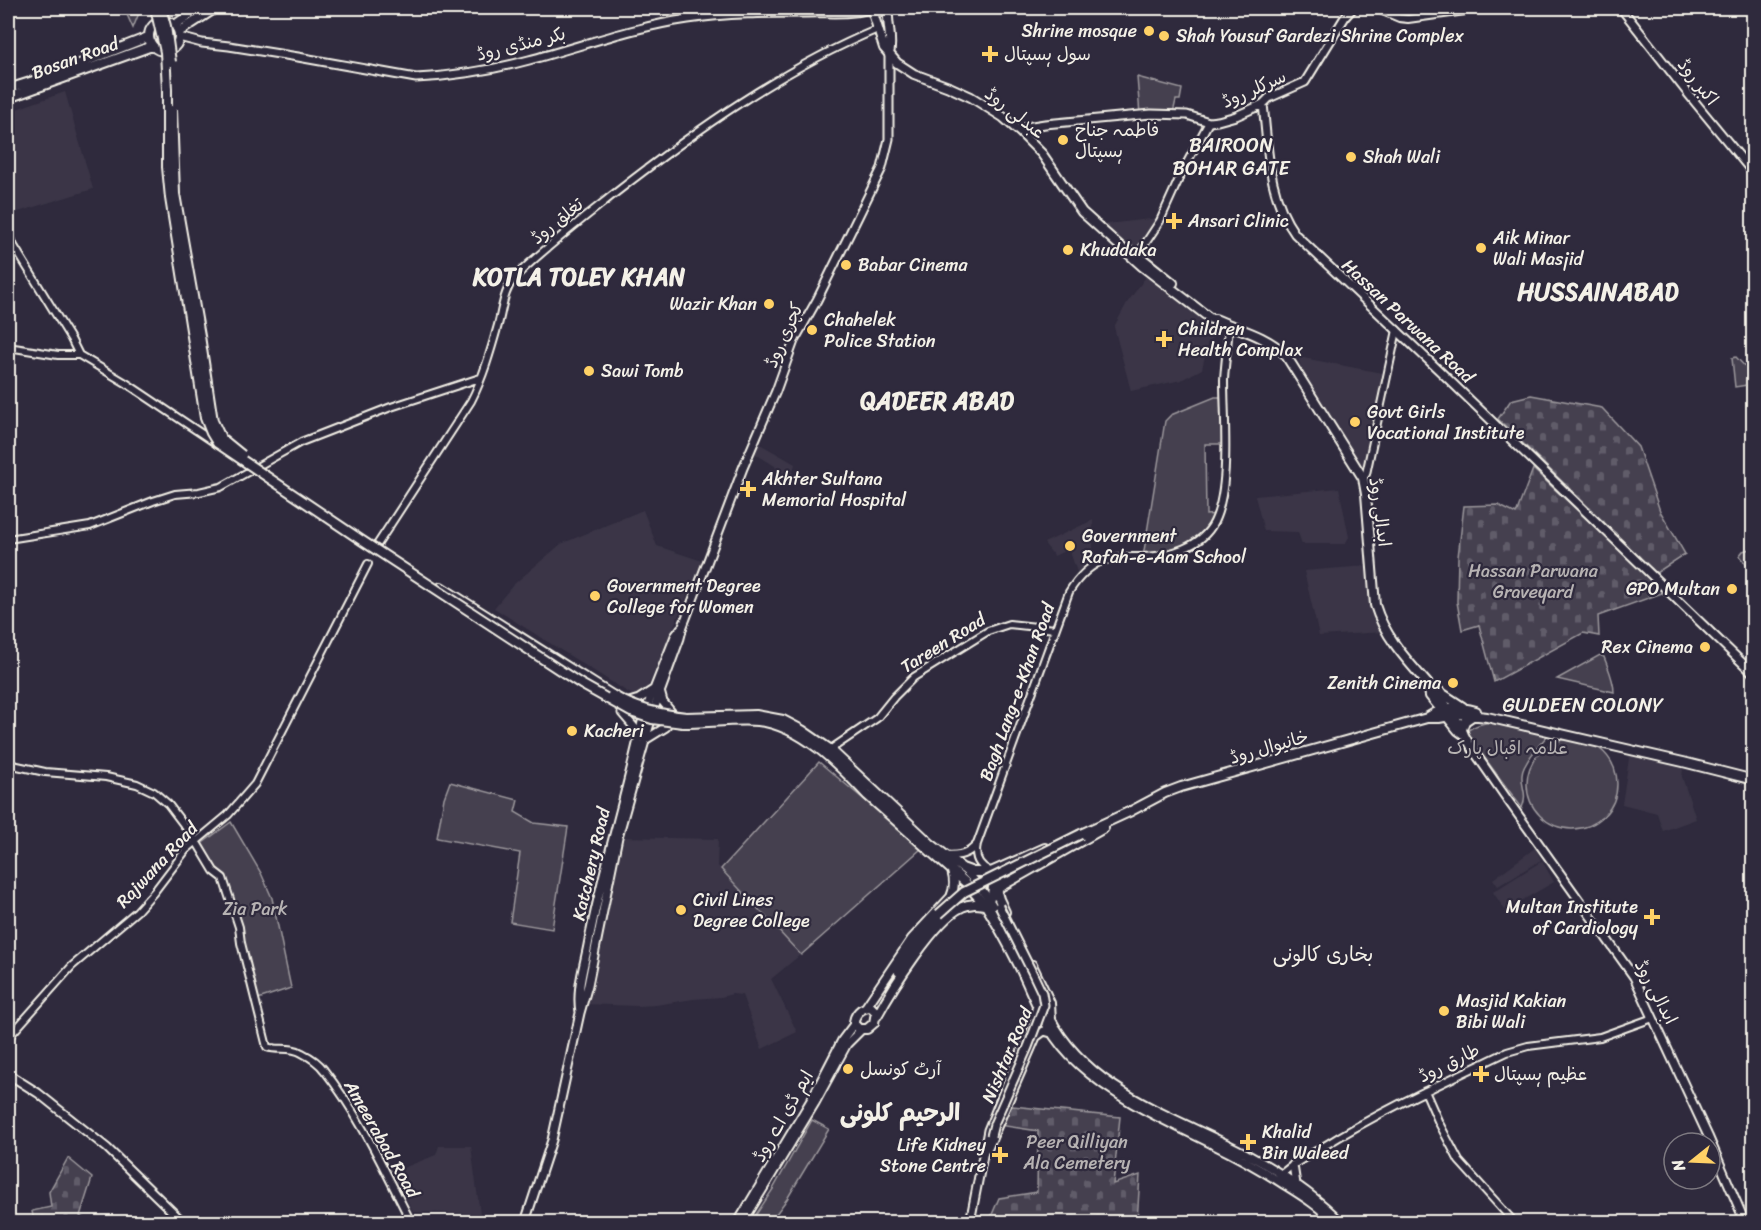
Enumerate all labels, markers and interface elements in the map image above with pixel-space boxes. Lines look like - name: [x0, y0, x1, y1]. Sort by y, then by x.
- place label: Shrine mosque: [1022, 15, 1137, 47]
- street label: بکر منڈی روڈ: [473, 17, 569, 71]
- place label: Shah Yousuf Gardezi Shrine Complex: [1176, 20, 1464, 52]
- marker: Shrine mosque: [1142, 24, 1156, 38]
- street label: Bosan Road: [27, 27, 124, 89]
- marker: Shah Yousuf Gardezi Shrine Complex: [1157, 29, 1171, 43]
- place label: سول ہسپتال: [1004, 38, 1091, 70]
- marker: سول ہسپتال: [981, 45, 999, 63]
- street label: اکبر روڈ: [1669, 51, 1727, 113]
- street label: سرکلر روڈ: [1216, 61, 1292, 117]
- street label: عبدلی روڈ: [977, 79, 1053, 147]
- place label: فاطمہ جناح ہسپتال: [1075, 114, 1159, 167]
- district label: BAIROON BOHAR GATE: [1172, 128, 1291, 186]
- marker: فاطمہ جناح ہسپتال: [1056, 133, 1070, 147]
- place label: Shah Wali: [1363, 141, 1441, 173]
- marker: Shah Wali: [1344, 150, 1358, 164]
- street label: تغلق روڈ: [523, 189, 592, 253]
- place label: Ansari Clinic: [1187, 205, 1289, 237]
- marker: Ansari Clinic: [1165, 212, 1183, 230]
- place label: Aik Minar Wali Masjid: [1492, 222, 1585, 275]
- place label: Khuddaka: [1080, 234, 1157, 266]
- marker: Aik Minar Wali Masjid: [1474, 241, 1488, 255]
- marker: Khuddaka: [1061, 243, 1075, 257]
- place label: Babar Cinema: [858, 249, 968, 281]
- street label: Hassan Parwana Road: [1334, 250, 1483, 393]
- district label: KOTLA TOLEY KHAN: [472, 256, 685, 298]
- marker: Babar Cinema: [839, 258, 853, 272]
- district label: HUSSAINABAD: [1517, 271, 1679, 313]
- place label: Wazir Khan: [669, 288, 757, 320]
- street label: کچری روڈ: [755, 297, 813, 373]
- marker: Wazir Khan: [762, 297, 776, 311]
- place label: Chahelek Police Station: [824, 304, 936, 357]
- place label: Children Health Complax: [1178, 313, 1304, 366]
- marker: Chahelek Police Station: [805, 323, 819, 337]
- marker: Children Health Complax: [1155, 330, 1173, 348]
- place label: Sawi Tomb: [601, 355, 684, 387]
- marker: Sawi Tomb: [582, 364, 596, 378]
- district label: QADEER ABAD: [860, 380, 1014, 422]
- place label: Govt Girls Vocational Institute: [1367, 396, 1525, 449]
- marker: Govt Girls Vocational Institute: [1348, 415, 1362, 429]
- place label: Akhter Sultana Memorial Hospital: [761, 463, 907, 516]
- street label: ابدالی روڈ: [1359, 475, 1401, 549]
- marker: Akhter Sultana Memorial Hospital: [739, 480, 757, 498]
- place label: Government Rafah-e-Aam School: [1082, 520, 1247, 573]
- marker: Government Rafah-e-Aam School: [1063, 539, 1077, 553]
- park label: Hassan Parwana Graveyard: [1468, 555, 1599, 608]
- place label: Government Degree College for Women: [607, 570, 761, 623]
- place label: GPO Multan: [1626, 573, 1720, 605]
- marker: GPO Multan: [1725, 582, 1739, 596]
- marker: Government Degree College for Women: [588, 589, 602, 603]
- street label: Bagh Lang-e-Khan Road: [970, 597, 1065, 786]
- street label: Tareen Road: [894, 603, 993, 682]
- place label: Rex Cinema: [1602, 631, 1693, 663]
- marker: Rex Cinema: [1698, 640, 1712, 654]
- place label: Zenith Cinema: [1327, 667, 1442, 699]
- marker: Zenith Cinema: [1446, 676, 1460, 690]
- district label: GULDEEN COLONY: [1503, 688, 1664, 723]
- place label: Kacheri: [584, 715, 645, 747]
- street label: خانیوال روڈ: [1226, 720, 1312, 774]
- marker: Kacheri: [565, 724, 579, 738]
- park label: علامہ اقبال پارک: [1447, 732, 1569, 764]
- street label: Katchery Road: [562, 803, 620, 924]
- street label: Rajwana Road: [108, 813, 207, 916]
- place label: Civil Lines Degree College: [693, 884, 810, 937]
- place label: Multan Institute of Cardiology: [1506, 891, 1639, 944]
- park label: Zia Park: [222, 893, 288, 925]
- marker: Civil Lines Degree College: [674, 903, 688, 917]
- marker: Multan Institute of Cardiology: [1643, 908, 1661, 926]
- district label: بخاری کالونی: [1273, 937, 1373, 972]
- street label: ابدالی روڈ: [1625, 954, 1687, 1030]
- place label: Masjid Kakian Bibi Wali: [1456, 985, 1567, 1038]
- street label: Nishtar Road: [972, 1000, 1042, 1108]
- marker: Masjid Kakian Bibi Wali: [1437, 1004, 1451, 1018]
- street label: طارق روڈ: [1413, 1034, 1485, 1092]
- place label: آرٹ کونسل: [860, 1053, 942, 1085]
- place label: عظیم ہسپتال: [1494, 1058, 1587, 1090]
- marker: آرٹ کونسل: [841, 1062, 855, 1076]
- street label: ایم ڈی اے روڈ: [744, 1064, 822, 1168]
- marker: عظیم ہسپتال: [1472, 1065, 1490, 1083]
- street label: Ameerabad Road: [335, 1073, 430, 1205]
- district label: الرحیم کلونی: [840, 1092, 960, 1134]
- place label: Khalid Bin Waleed: [1262, 1116, 1350, 1169]
- park label: Peer Qilliyan Ala Cemetery: [1023, 1126, 1131, 1179]
- place label: Life Kidney Stone Centre: [880, 1129, 987, 1182]
- north arrow: [1662, 1131, 1722, 1191]
- marker: Khalid Bin Waleed: [1239, 1133, 1257, 1151]
- marker: Life Kidney Stone Centre: [991, 1146, 1009, 1164]
- text: N: [1662, 1155, 1694, 1176]

